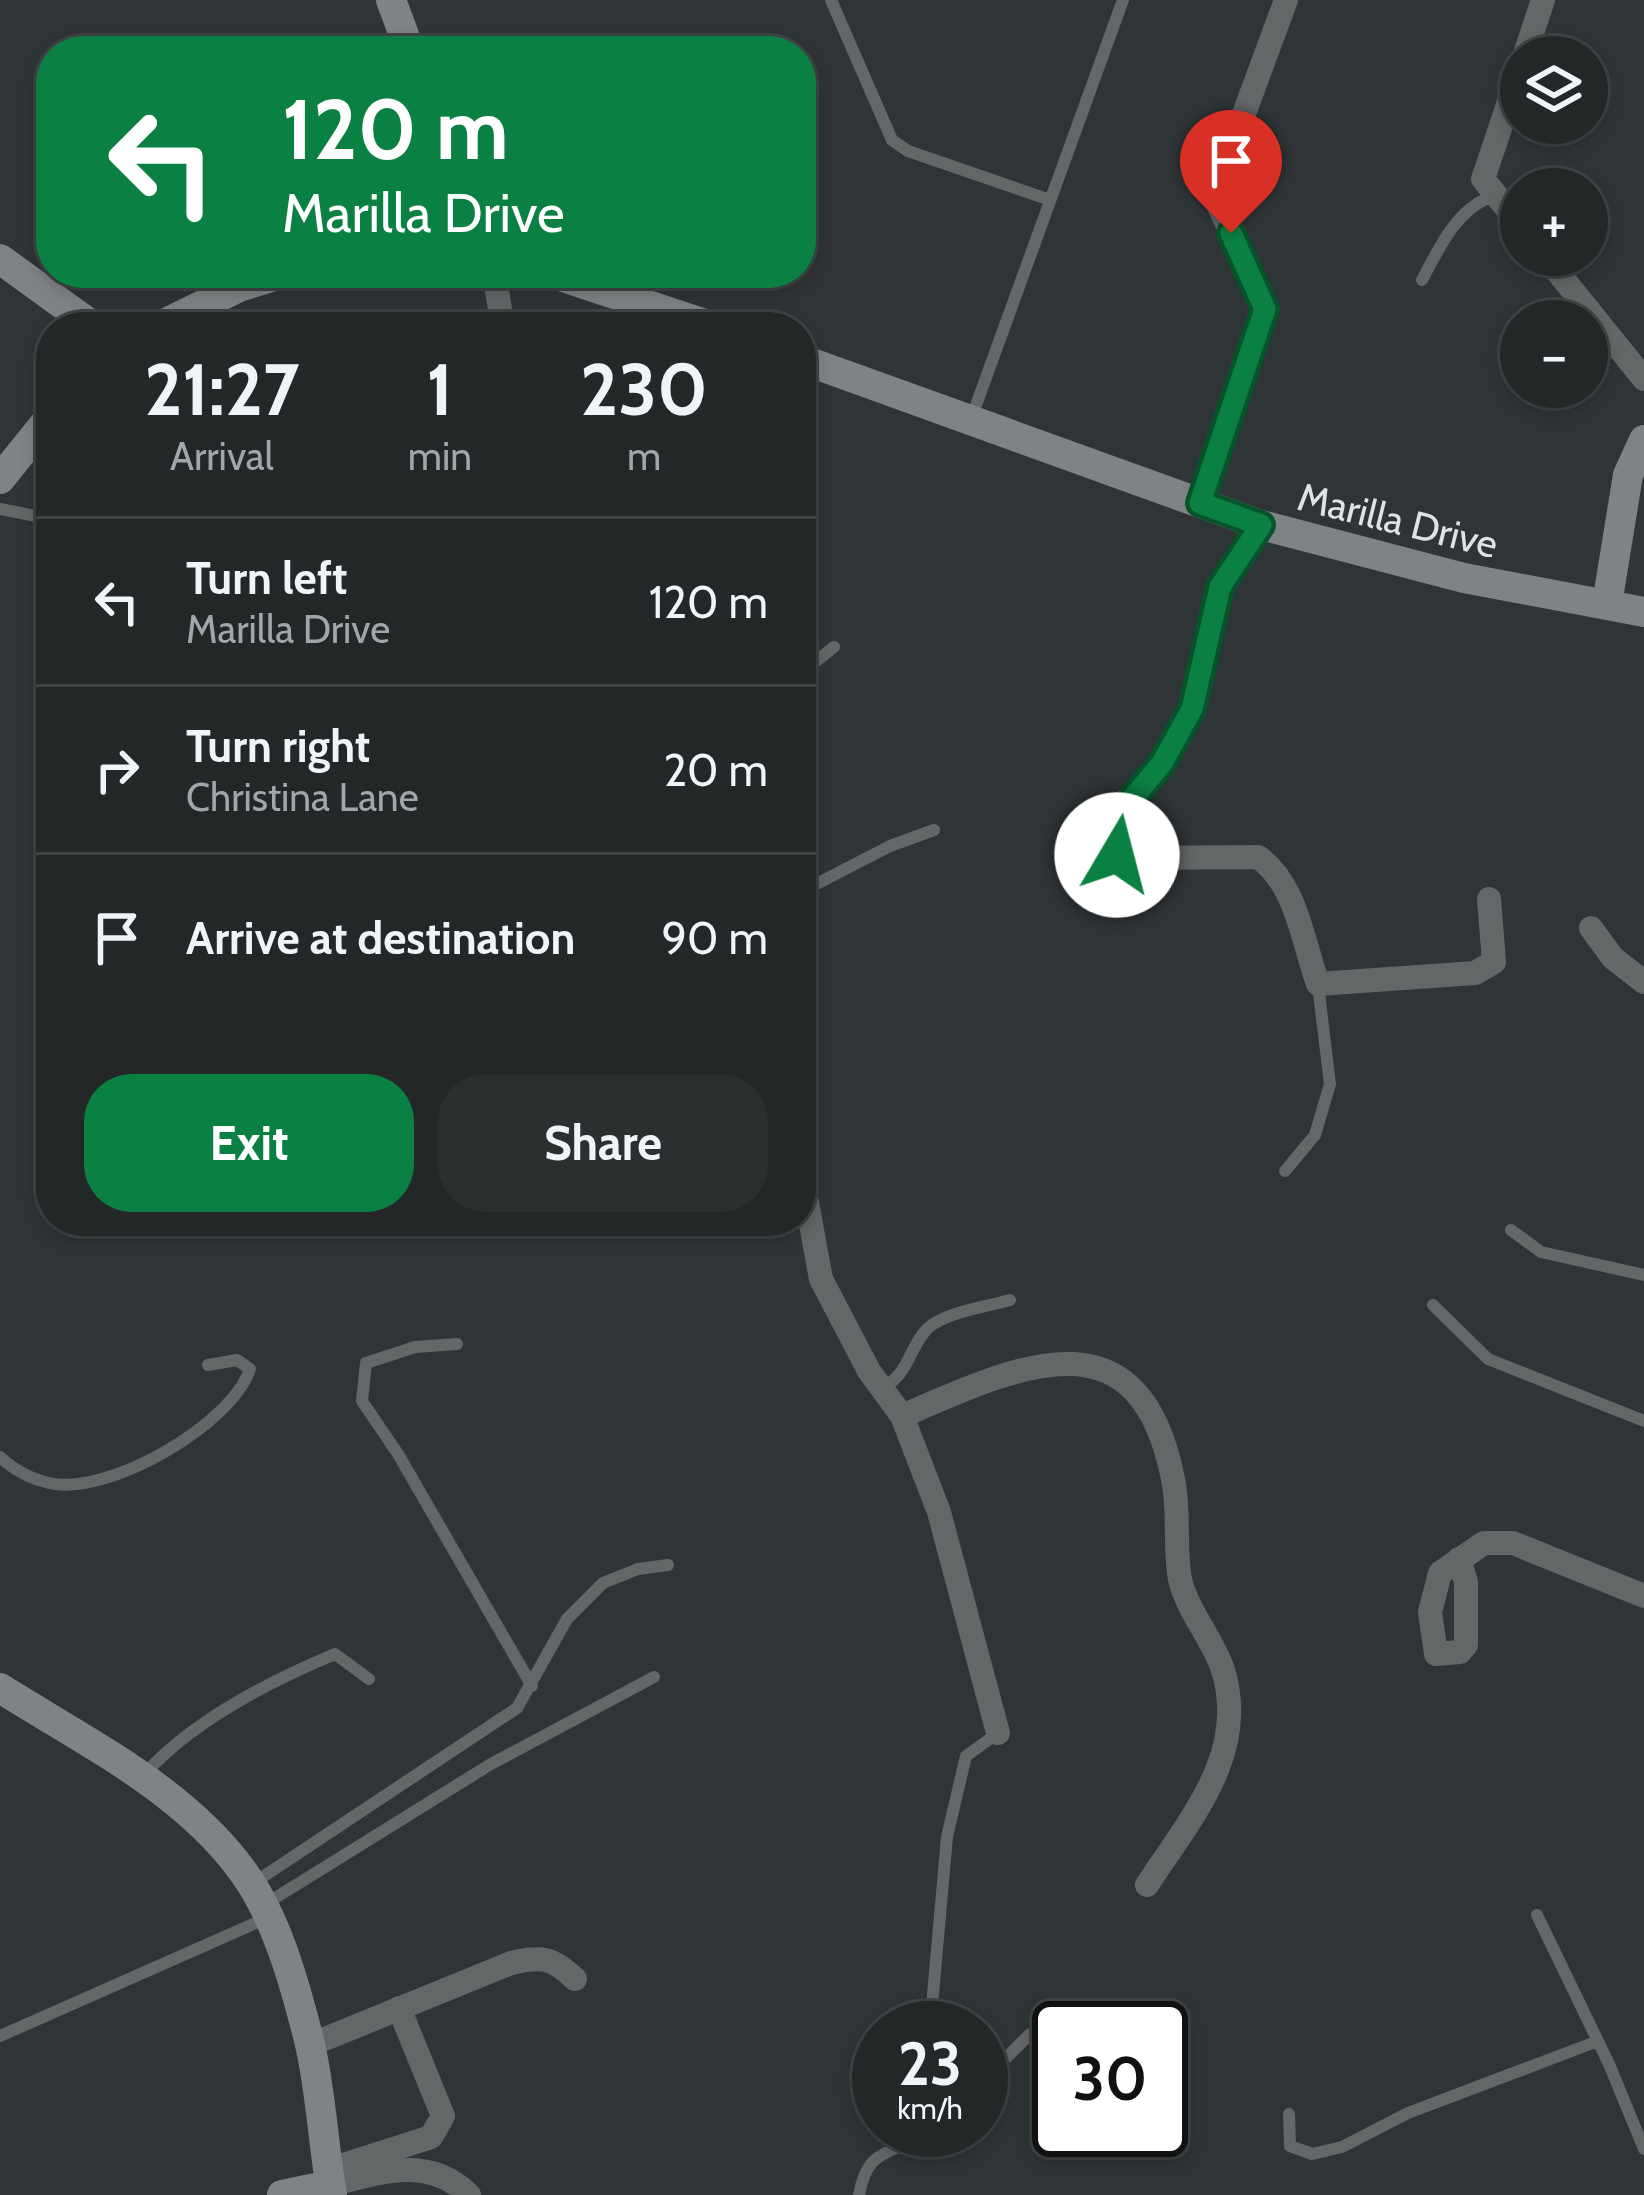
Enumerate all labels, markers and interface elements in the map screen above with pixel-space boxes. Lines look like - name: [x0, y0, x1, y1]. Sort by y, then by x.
- map controls: [1500, 36, 1608, 408]
- button: layers: [1500, 36, 1608, 144]
- text: 120 m: [282, 78, 509, 180]
- icon: left: [84, 84, 240, 240]
- pin: [1180, 110, 1282, 233]
- icon: arrive: [1198, 128, 1264, 194]
- button: +: [1500, 168, 1608, 276]
- text: Marilla Drive: [282, 180, 565, 246]
- button: −: [1500, 300, 1608, 408]
- text: 21:27: [144, 346, 300, 433]
- text: 1: [427, 346, 453, 433]
- text: 230: [580, 346, 708, 433]
- text: Arrival: [170, 432, 274, 480]
- text: min: [408, 432, 472, 480]
- text: m: [627, 432, 661, 480]
- street label: Marilla Drive: [1293, 472, 1503, 568]
- text: Turn left: [186, 551, 348, 605]
- icon: left: [84, 569, 150, 635]
- text: 120 m: [649, 575, 768, 629]
- text: Marilla Drive: [186, 605, 390, 653]
- text: Turn right: [186, 719, 370, 773]
- icon: right: [84, 737, 150, 803]
- text: 20 m: [663, 743, 768, 797]
- text: Christina Lane: [186, 773, 419, 821]
- position arrow: [1054, 792, 1180, 918]
- icon: arrive: [84, 905, 150, 971]
- text: Arrive at destination: [186, 911, 575, 965]
- text: 90 m: [661, 911, 768, 965]
- button: Exit: [84, 1074, 414, 1212]
- button: Share: [438, 1074, 768, 1212]
- speed limit sign: 30: [1032, 2001, 1188, 2157]
- text: 23: [898, 2027, 962, 2100]
- text: km/h: [897, 2090, 963, 2127]

